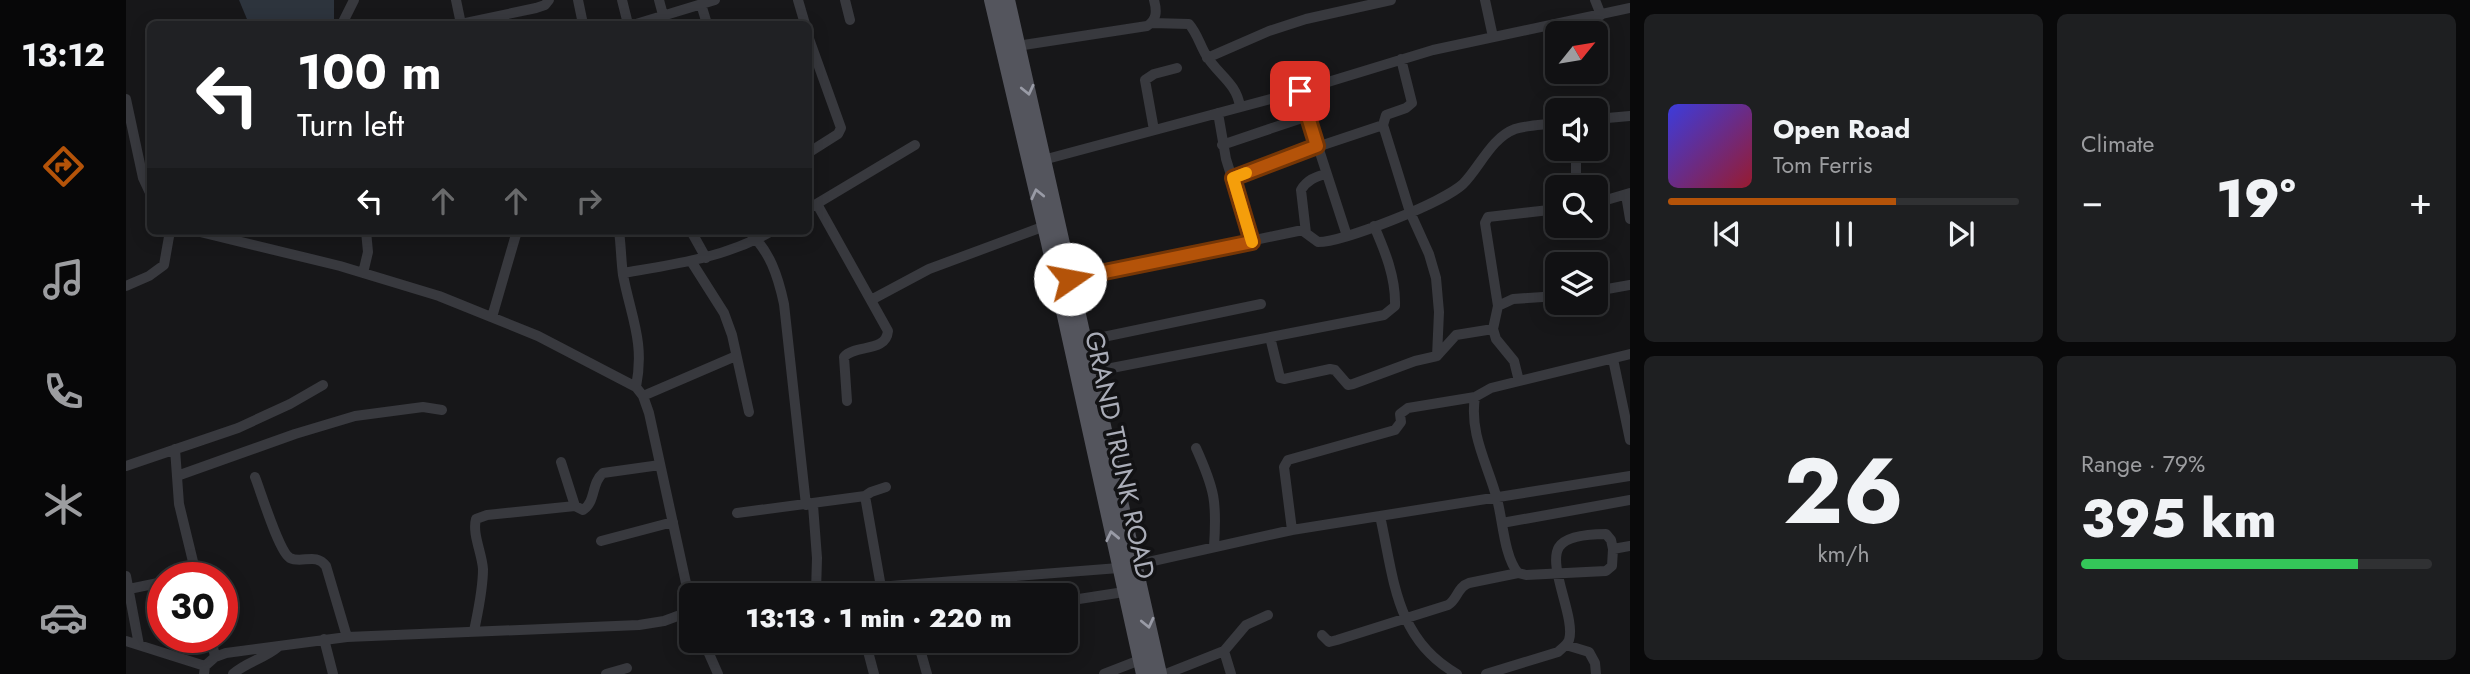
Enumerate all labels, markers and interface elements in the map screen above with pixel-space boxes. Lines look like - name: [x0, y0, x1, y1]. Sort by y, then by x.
- north arrow: [1545, 21, 1608, 84]
- map controls: [1545, 21, 1608, 315]
- text: 13:12: [21, 32, 105, 78]
- text: 100 m: [297, 37, 442, 107]
- icon: left: [182, 49, 273, 140]
- pin: [1270, 61, 1330, 121]
- icon: arrive: [1281, 72, 1319, 110]
- one-way arrow: [1019, 84, 1034, 96]
- button: sound: [1545, 98, 1608, 161]
- text: Turn left: [297, 102, 404, 148]
- text: Open Road: [1773, 110, 1910, 148]
- text: Climate: [2081, 127, 2154, 161]
- icon: directions: [39, 142, 88, 191]
- text: Tom Ferris: [1773, 148, 1872, 182]
- text: 19°: [2216, 161, 2296, 237]
- text: −: [2081, 173, 2103, 228]
- text: +: [2409, 173, 2432, 228]
- button: search: [1545, 175, 1608, 238]
- icon: left: [351, 182, 389, 220]
- icon: ahead: [424, 182, 462, 220]
- icon: ahead: [497, 182, 535, 220]
- icon: right: [570, 182, 608, 220]
- one-way arrow: [1031, 188, 1045, 200]
- icon: previous: [1708, 215, 1746, 253]
- icon: pause: [1825, 215, 1863, 253]
- icon: next: [1942, 215, 1980, 253]
- position arrow: [1033, 242, 1107, 316]
- button: layers: [1545, 252, 1608, 315]
- icon: music: [39, 255, 88, 304]
- street label: GRAND TRUNK ROAD: [1075, 328, 1165, 582]
- icon: phone: [39, 367, 88, 416]
- text: 26: [1783, 426, 1904, 557]
- text: Range · 79%: [2081, 447, 2205, 481]
- icon: climate: [39, 480, 88, 529]
- text: 395 km: [2081, 481, 2276, 557]
- one-way arrow: [1105, 530, 1120, 542]
- text: km/h: [1818, 537, 1869, 571]
- speed limit sign: 30: [147, 562, 238, 653]
- icon: car: [39, 593, 88, 642]
- text: 13:13 · 1 min · 220 m: [745, 599, 1012, 637]
- one-way arrow: [1139, 617, 1154, 629]

